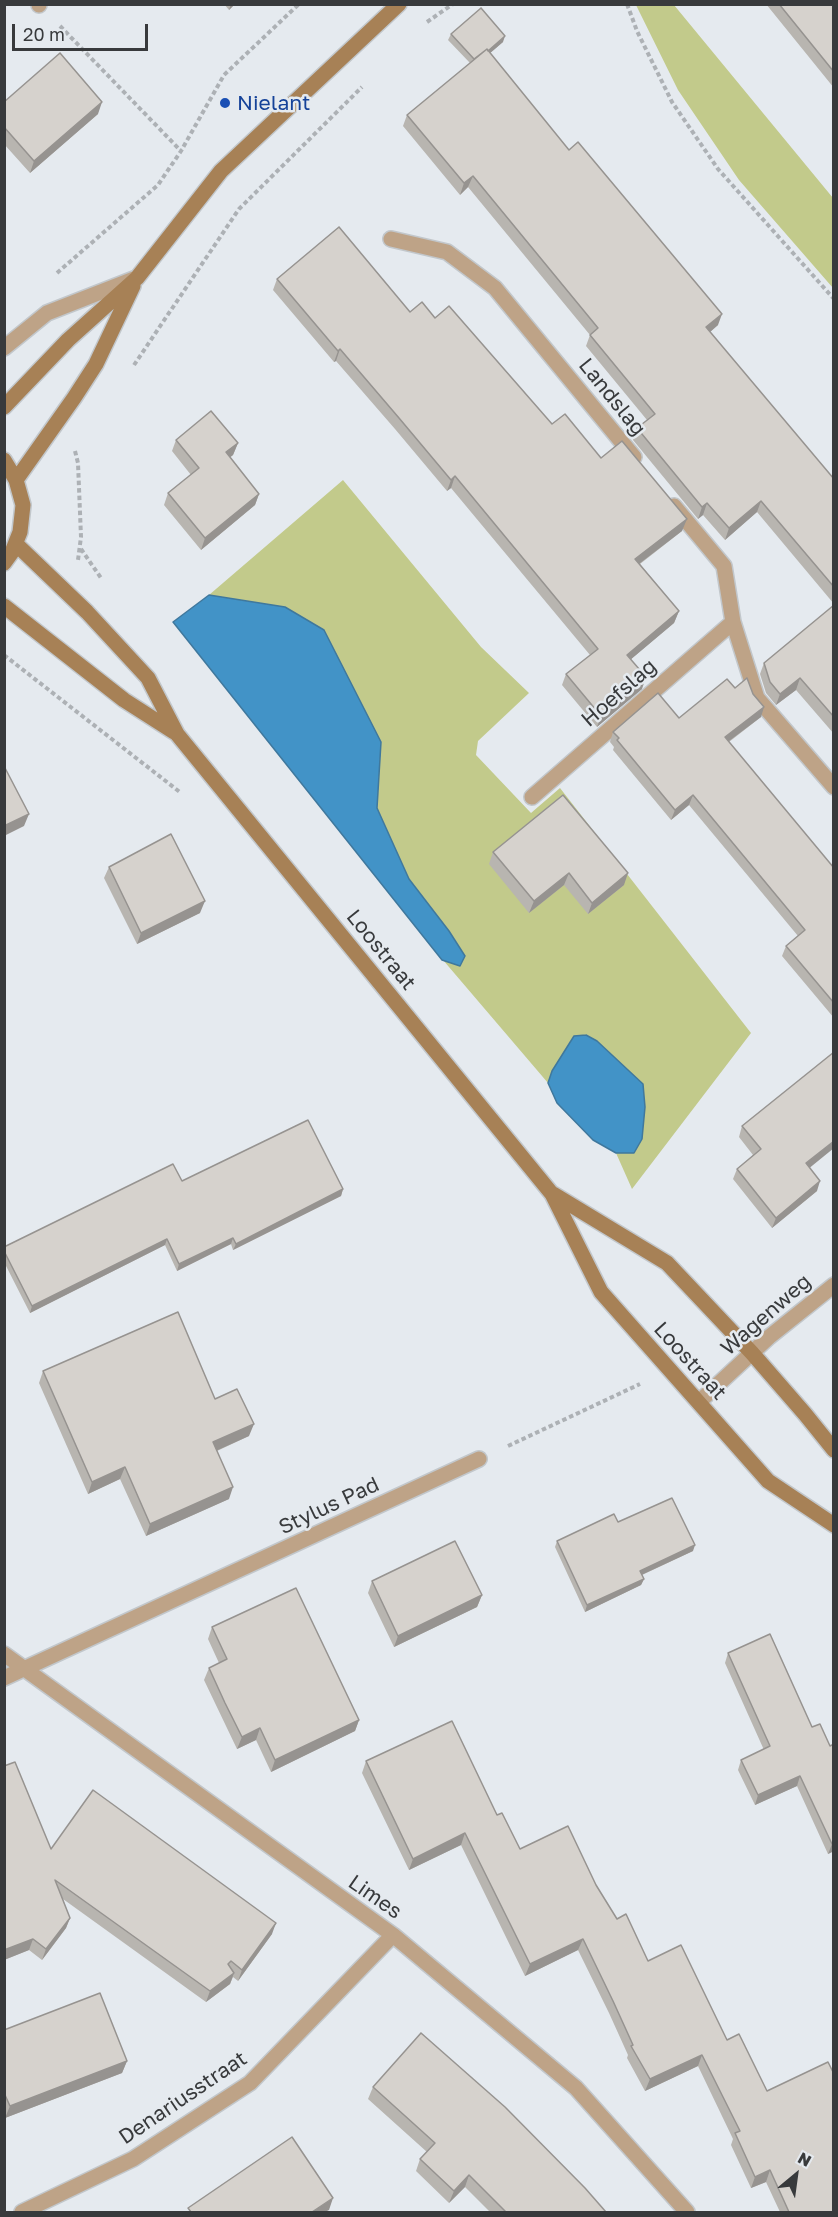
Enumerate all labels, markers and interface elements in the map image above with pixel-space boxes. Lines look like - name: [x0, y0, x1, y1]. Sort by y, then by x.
- scale bar: [15, 12, 152, 50]
- text: 20 m: [23, 23, 65, 45]
- place label: Nielant: [237, 90, 310, 116]
- marker: Nielant: [218, 96, 232, 110]
- street label: Landslag: [573, 353, 651, 441]
- street label: Hoefslag: [576, 654, 662, 732]
- street label: Loostraat: [341, 905, 421, 995]
- street label: Wagenweg: [716, 1269, 816, 1361]
- street label: Loostraat: [648, 1317, 732, 1405]
- street label: Stylus Pad: [275, 1472, 383, 1540]
- street label: Limes: [343, 1870, 407, 1924]
- street label: Denariusstraat: [114, 2046, 252, 2150]
- north arrow: [766, 2145, 826, 2205]
- text: N: [795, 2148, 815, 2171]

